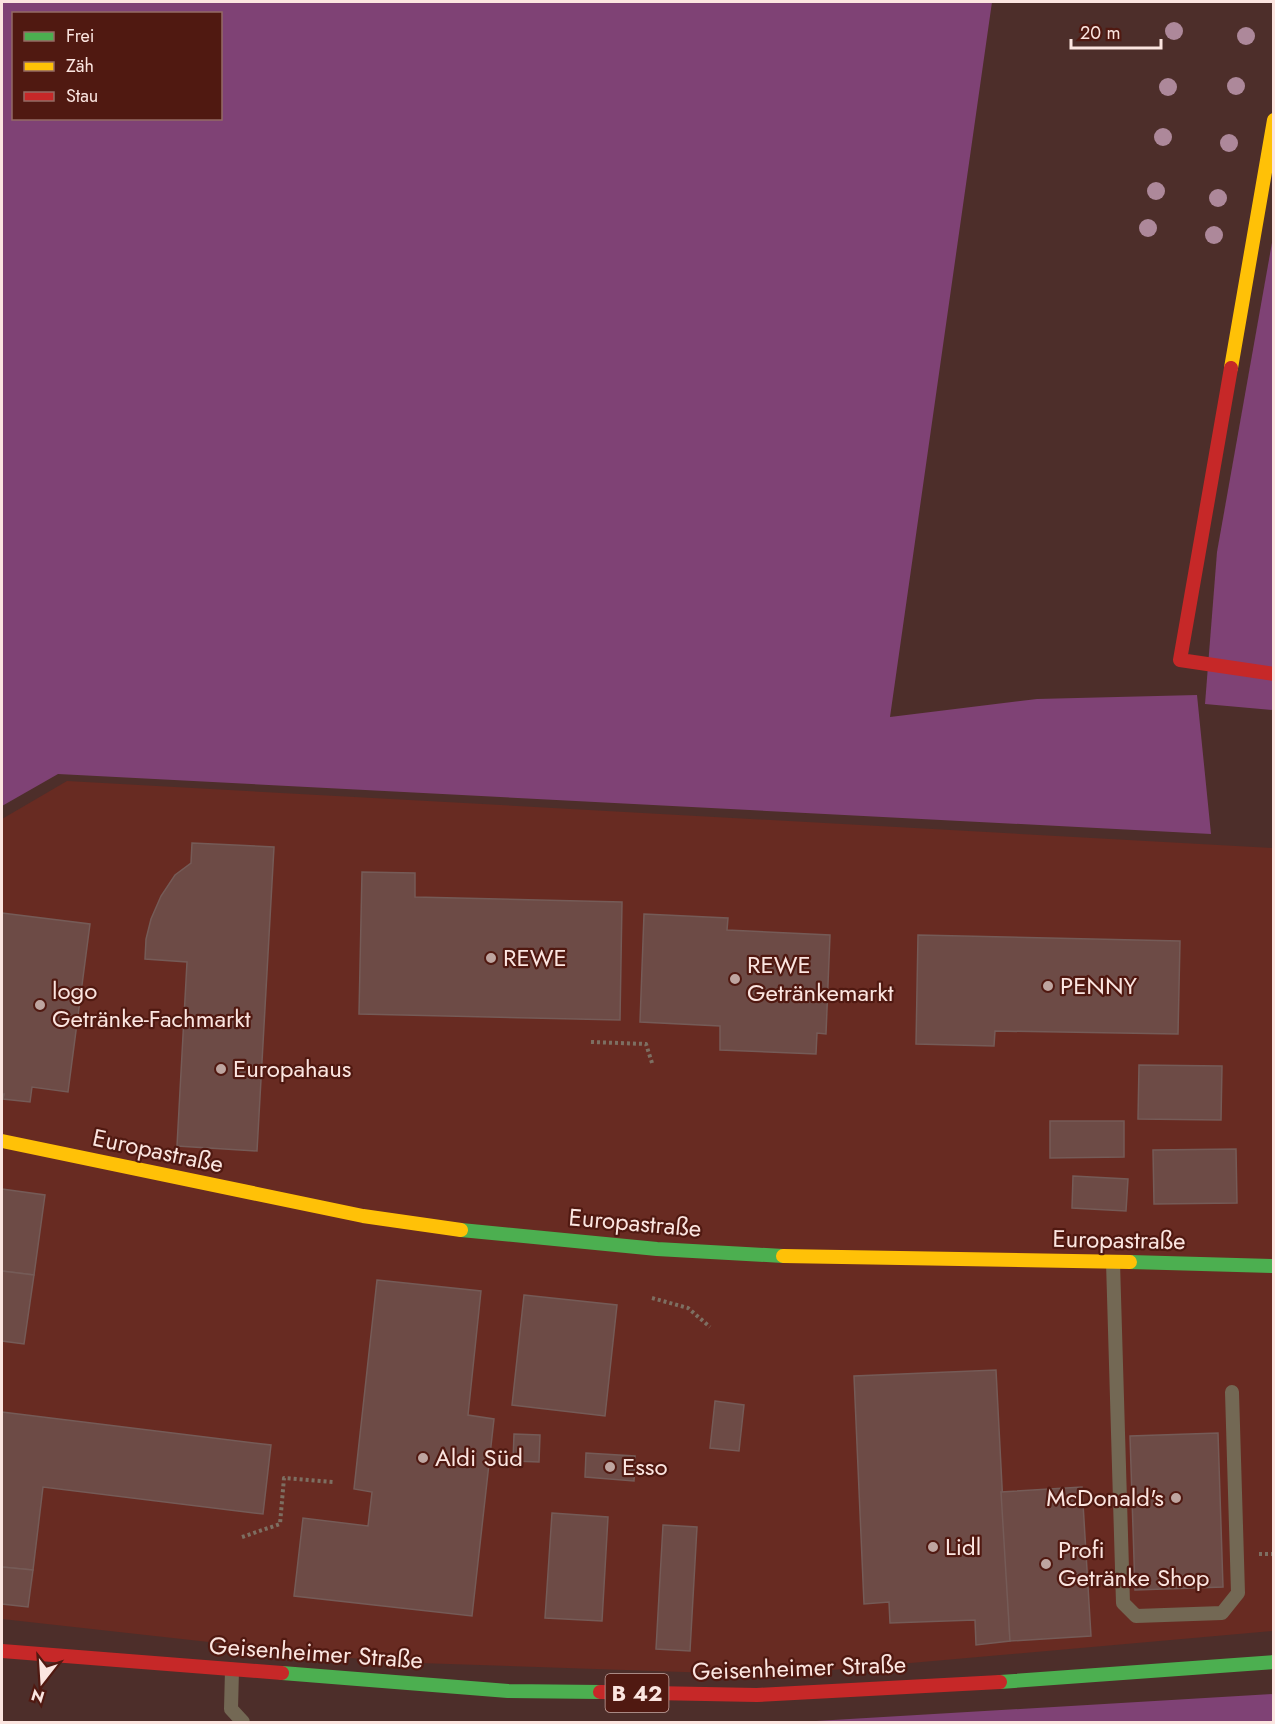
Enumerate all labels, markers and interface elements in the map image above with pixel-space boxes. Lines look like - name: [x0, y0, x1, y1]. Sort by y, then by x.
- legend: [12, 12, 222, 120]
- scale bar: [1071, 12, 1161, 50]
- text: 20 m: [1080, 20, 1120, 46]
- text: Frei: [66, 23, 95, 49]
- text: Zäh: [66, 53, 94, 79]
- text: Stau: [66, 83, 98, 109]
- place label: REWE: [503, 940, 567, 975]
- place label: REWE Getränkemarkt: [747, 947, 894, 1010]
- marker: REWE: [484, 951, 498, 965]
- place label: PENNY: [1060, 968, 1138, 1003]
- marker: REWE Getränkemarkt: [728, 972, 742, 986]
- place label: logo Getränke-Fachmarkt: [52, 973, 251, 1036]
- marker: PENNY: [1041, 979, 1055, 993]
- marker: logo Getränke-Fachmarkt: [33, 998, 47, 1012]
- place label: Europahaus: [233, 1051, 351, 1086]
- marker: Europahaus: [214, 1062, 228, 1076]
- street label: Europastraße: [89, 1120, 227, 1181]
- street label: Europastraße: [567, 1199, 703, 1246]
- street label: Europastraße: [1052, 1221, 1186, 1258]
- place label: Aldi Süd: [435, 1440, 523, 1475]
- place label: Esso: [622, 1449, 668, 1484]
- marker: Aldi Süd: [416, 1451, 430, 1465]
- marker: Esso: [603, 1460, 617, 1474]
- place label: McDonald's: [1046, 1480, 1164, 1515]
- marker: McDonald's: [1169, 1491, 1183, 1505]
- place label: Lidl: [945, 1529, 981, 1564]
- place label: Profi Getränke Shop: [1058, 1532, 1210, 1595]
- marker: Lidl: [926, 1540, 940, 1554]
- marker: Profi Getränke Shop: [1039, 1557, 1053, 1571]
- street label: Geisenheimer Straße: [208, 1628, 424, 1677]
- street label: Geisenheimer Straße: [691, 1646, 907, 1689]
- north arrow: [12, 1652, 72, 1712]
- road number: B 42: [606, 1674, 668, 1712]
- text: N: [28, 1683, 47, 1709]

